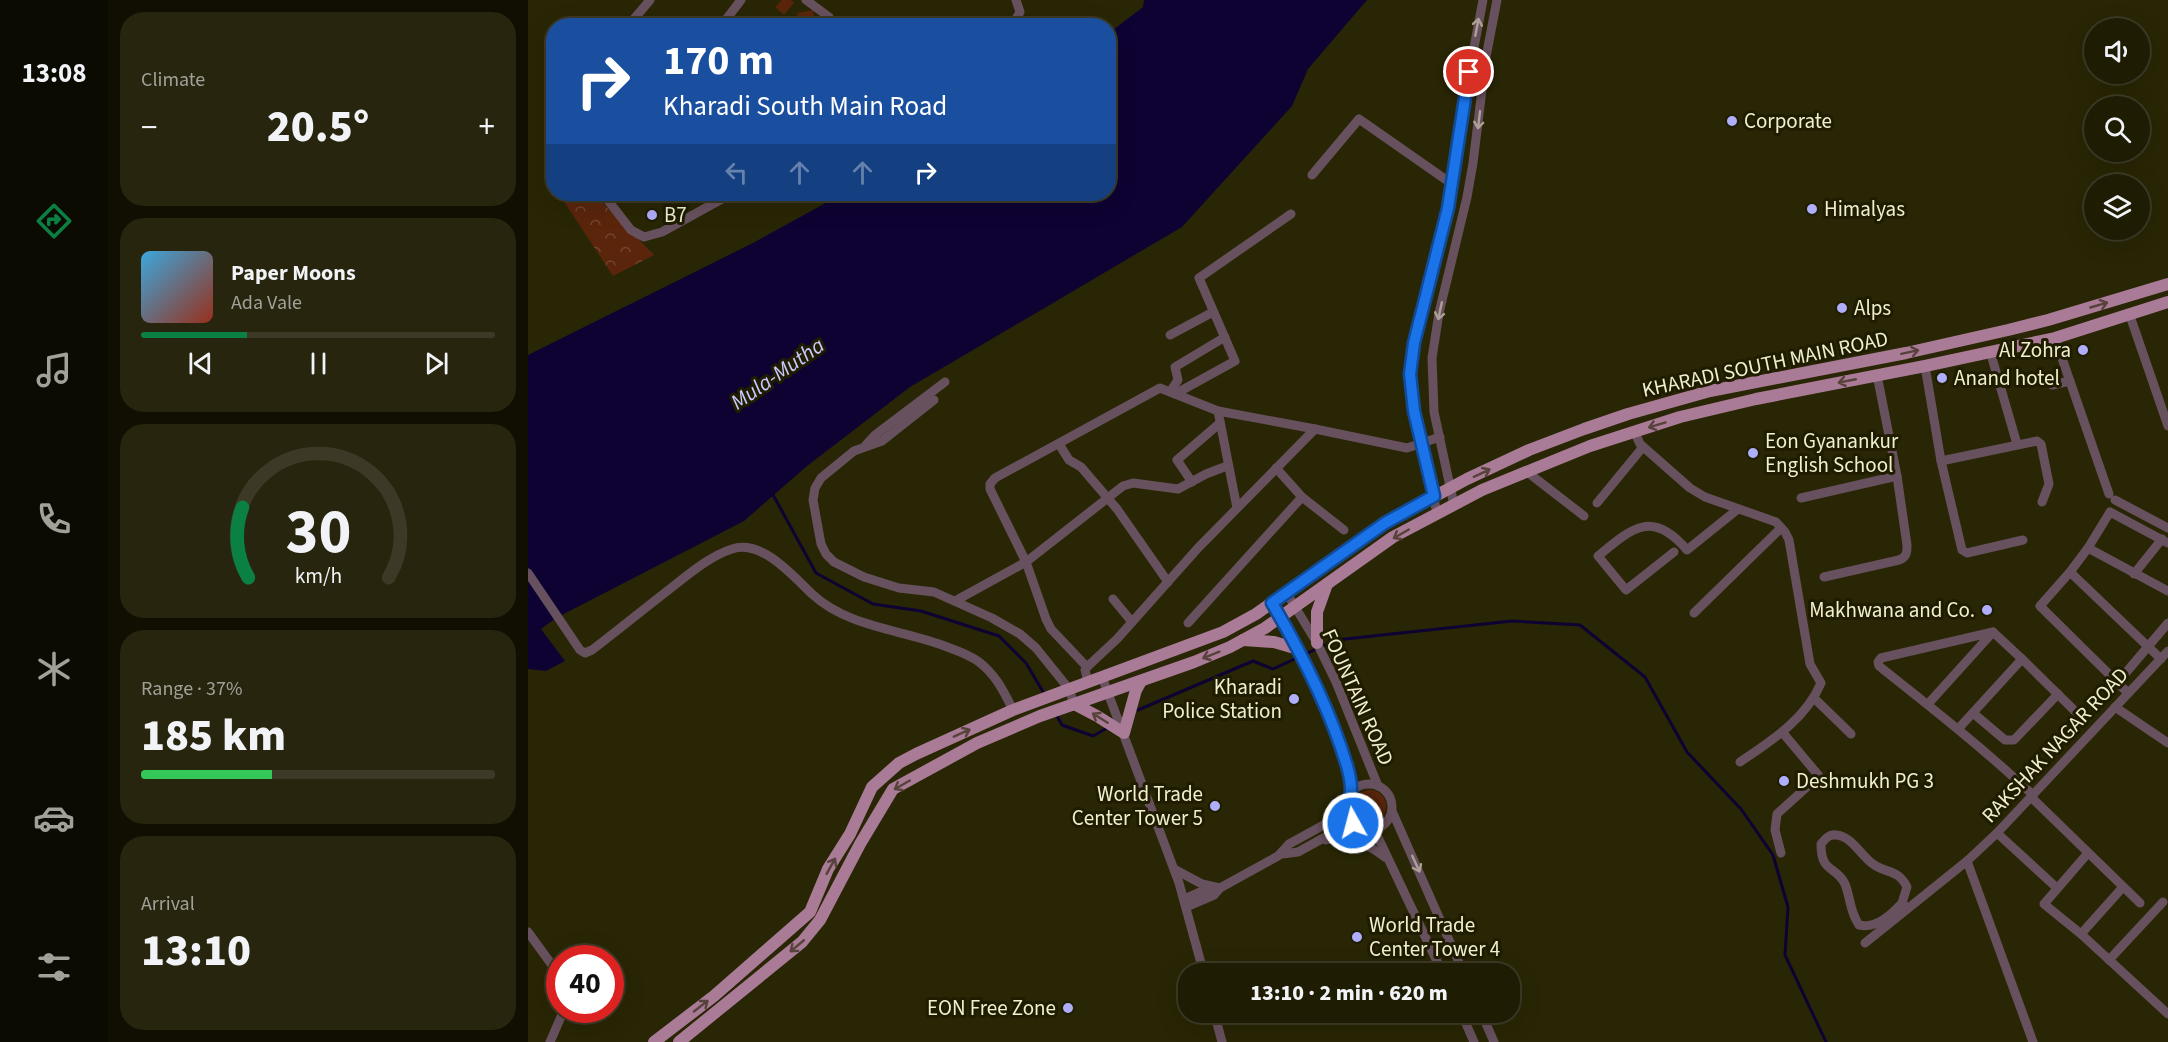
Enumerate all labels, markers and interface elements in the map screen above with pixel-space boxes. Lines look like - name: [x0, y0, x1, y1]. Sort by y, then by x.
- one-way arrow: [1472, 18, 1483, 38]
- map controls: [2084, 18, 2150, 240]
- button: sound: [2084, 18, 2150, 84]
- text: 170 m: [663, 31, 774, 91]
- icon: right: [564, 42, 642, 120]
- pin: [1443, 46, 1494, 97]
- text: 13:08: [21, 54, 87, 93]
- icon: arrive: [1452, 55, 1485, 88]
- text: Climate: [141, 66, 205, 94]
- text: Kharadi South Main Road: [663, 87, 947, 126]
- text: 20.5°: [267, 95, 369, 159]
- button: search: [2084, 96, 2150, 162]
- text: −: [141, 104, 157, 151]
- text: +: [479, 104, 495, 151]
- place label: Corporate: [1744, 106, 1832, 136]
- one-way arrow: [1473, 110, 1484, 129]
- marker: Corporate: [1725, 114, 1739, 128]
- icon: left: [720, 156, 753, 189]
- icon: ahead: [783, 156, 816, 189]
- icon: ahead: [846, 156, 879, 189]
- icon: right: [909, 156, 942, 189]
- button: layers: [2084, 174, 2150, 240]
- place label: Himalyas: [1824, 194, 1905, 224]
- icon: directions: [33, 200, 75, 242]
- place label: B7: [664, 200, 687, 230]
- marker: Himalyas: [1805, 202, 1819, 216]
- marker: B7: [645, 208, 659, 222]
- text: Paper Moons: [231, 257, 356, 289]
- text: Ada Vale: [231, 289, 302, 317]
- place label: Alps: [1854, 293, 1891, 323]
- one-way arrow: [2090, 299, 2109, 310]
- one-way arrow: [1433, 301, 1445, 320]
- marker: Alps: [1835, 301, 1849, 315]
- street label: KHARADI SOUTH MAIN ROAD: [1639, 323, 1891, 405]
- water label: Mula-Mutha: [724, 330, 831, 418]
- place label: Al Zohra: [1999, 335, 2071, 365]
- marker: Al Zohra: [2076, 343, 2090, 357]
- one-way arrow: [1901, 345, 1920, 357]
- icon: previous: [184, 347, 217, 380]
- icon: pause: [302, 347, 335, 380]
- icon: next: [420, 347, 453, 380]
- icon: music: [33, 349, 75, 391]
- place label: Anand hotel: [1954, 363, 2060, 393]
- marker: Anand hotel: [1935, 371, 1949, 385]
- one-way arrow: [1837, 376, 1857, 387]
- one-way arrow: [1648, 420, 1667, 431]
- place label: Eon Gyanankur English School: [1765, 426, 1899, 480]
- marker: Eon Gyanankur English School: [1746, 446, 1760, 460]
- one-way arrow: [1472, 466, 1490, 478]
- text: 30: [285, 488, 351, 577]
- icon: phone: [33, 498, 75, 540]
- one-way arrow: [1393, 528, 1410, 540]
- text: km/h: [294, 561, 342, 592]
- place label: Makhwana and Co.: [1809, 595, 1975, 625]
- marker: Makhwana and Co.: [1980, 603, 1994, 617]
- street label: FOUNTAIN ROAD: [1315, 624, 1401, 770]
- icon: climate: [33, 648, 75, 690]
- one-way arrow: [1202, 650, 1220, 661]
- street label: RAKSHAK NAGAR ROAD: [1975, 660, 2135, 830]
- place label: Kharadi Police Station: [1162, 672, 1282, 726]
- text: Range · 37%: [141, 675, 242, 703]
- marker: Kharadi Police Station: [1287, 692, 1301, 706]
- text: 185 km: [141, 704, 286, 768]
- one-way arrow: [1092, 711, 1109, 723]
- one-way arrow: [952, 727, 971, 738]
- place label: Deshmukh PG 3: [1796, 766, 1934, 796]
- marker: Deshmukh PG 3: [1777, 774, 1791, 788]
- one-way arrow: [894, 779, 911, 791]
- place label: World Trade Center Tower 5: [1072, 779, 1203, 833]
- position arrow: [1321, 791, 1385, 855]
- icon: car: [33, 797, 75, 839]
- marker: World Trade Center Tower 5: [1208, 799, 1222, 813]
- one-way arrow: [1411, 854, 1422, 872]
- one-way arrow: [825, 858, 837, 875]
- text: Arrival: [141, 890, 195, 918]
- place label: World Trade Center Tower 4: [1369, 910, 1500, 964]
- text: 13:10: [141, 919, 251, 983]
- marker: World Trade Center Tower 4: [1350, 930, 1364, 944]
- one-way arrow: [790, 939, 805, 953]
- speed limit sign: 40: [546, 945, 624, 1023]
- icon: filters: [33, 946, 75, 988]
- text: 13:10 · 2 min · 620 m: [1250, 977, 1448, 1009]
- place label: EON Free Zone: [927, 993, 1056, 1023]
- one-way arrow: [692, 1000, 708, 1013]
- marker: EON Free Zone: [1061, 1001, 1075, 1015]

